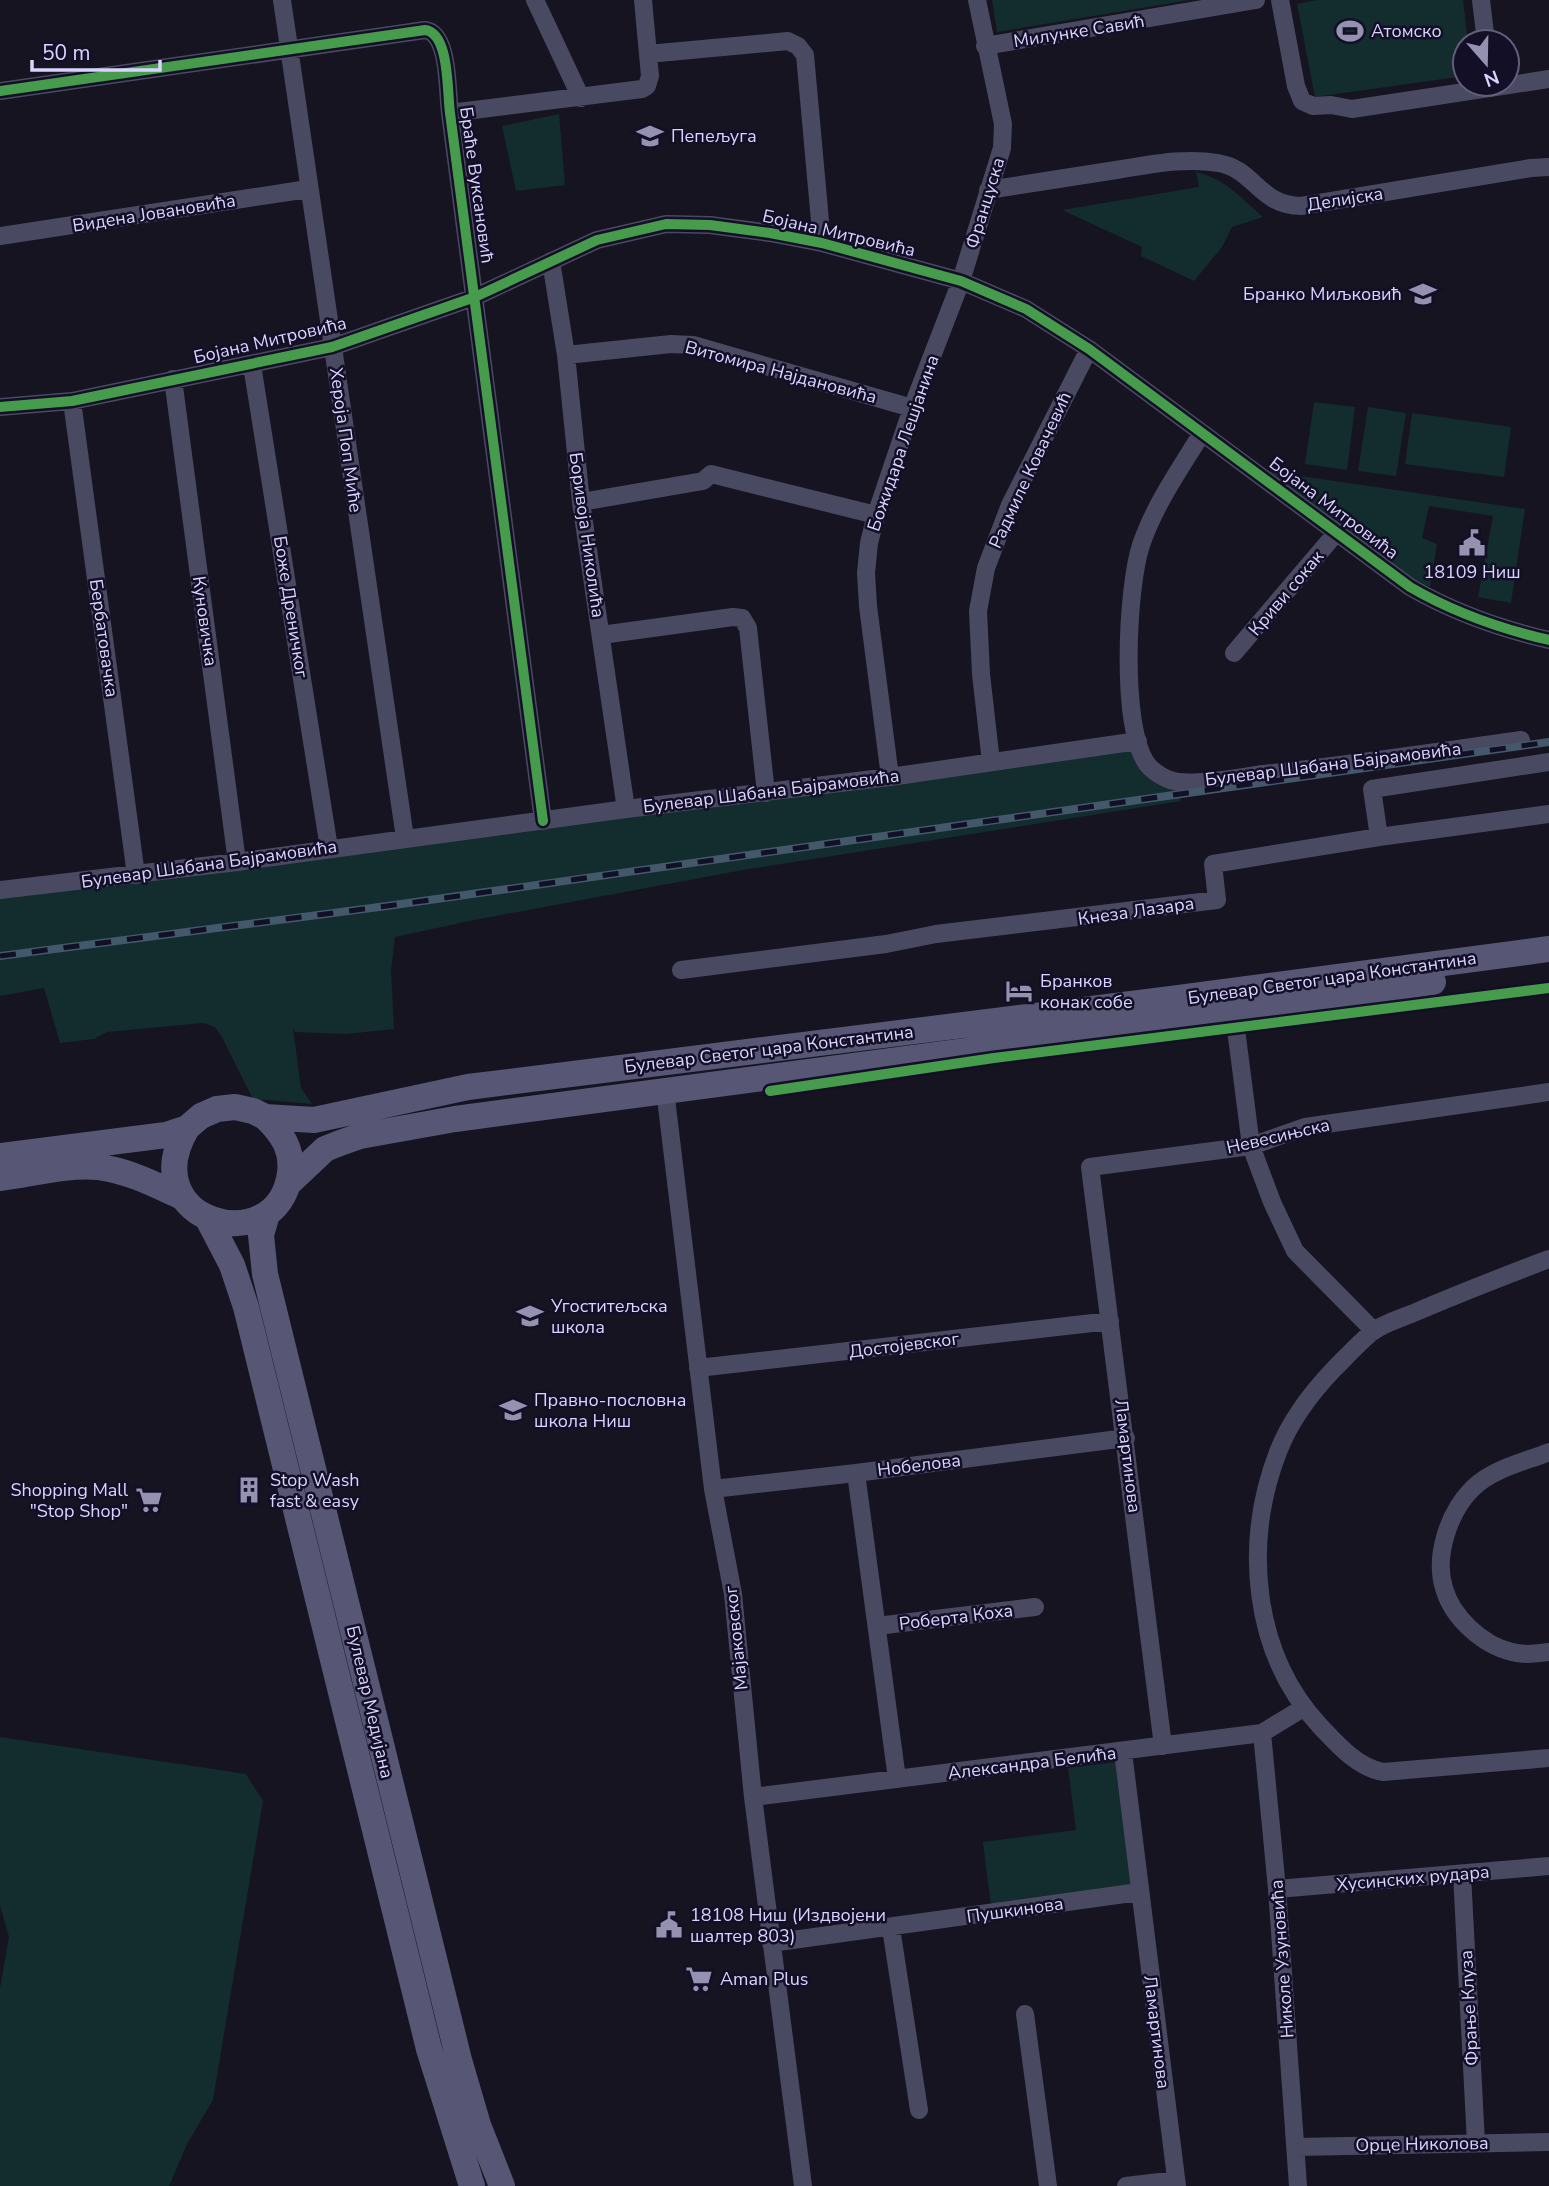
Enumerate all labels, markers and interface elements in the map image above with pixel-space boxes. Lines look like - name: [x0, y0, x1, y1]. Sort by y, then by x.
- street label: Милунке Савић: [1012, 9, 1146, 53]
- sports icon: Атомско: [1335, 16, 1365, 46]
- place label: Атомско: [1371, 19, 1442, 43]
- scale bar: [32, 28, 159, 72]
- north arrow: [1451, 28, 1521, 98]
- text: 50 m: [42, 39, 91, 67]
- text: N: [1480, 63, 1503, 93]
- street label: Браће Вуксановић: [454, 105, 500, 265]
- school or university icon: Пепељуга: [635, 121, 665, 151]
- place label: Пепељуга: [671, 124, 757, 148]
- street label: Француска: [960, 155, 1010, 251]
- street label: Делијска: [1305, 181, 1385, 217]
- street label: Видена Јовановића: [71, 188, 237, 238]
- street label: Бојана Митровића: [760, 204, 918, 262]
- school or university icon: Бранко Миљковић: [1408, 279, 1438, 309]
- place label: Бранко Миљковић: [1243, 282, 1402, 306]
- street label: Бојана Митровића: [191, 311, 349, 369]
- street label: Витомира Најдановића: [682, 335, 880, 409]
- street label: Божидара Лешјанина: [862, 352, 944, 534]
- street label: Хероја Поп Миће: [324, 366, 368, 514]
- street label: Радмиле Ковачевић: [983, 388, 1077, 552]
- street label: Боривоја Николића: [564, 451, 610, 619]
- street label: Бојана Митровића: [1264, 451, 1404, 565]
- public building icon: 18109 Ниш: [1457, 528, 1487, 558]
- street label: Боже Дреничког: [268, 534, 314, 680]
- street label: Криви сокак: [1243, 545, 1329, 641]
- place label: 18109 Ниш: [1423, 560, 1521, 584]
- street label: Куновичка: [187, 574, 223, 668]
- street label: Бербатовачка: [84, 577, 124, 699]
- street label: Булевар Шабана Бајрамовића: [1203, 736, 1463, 792]
- street label: Булевар Шабана Бајрамовића: [641, 763, 901, 819]
- street label: Булевар Шабана Бајрамовића: [80, 834, 338, 894]
- street label: Кнеза Лазара: [1076, 891, 1196, 931]
- street label: Булевар Светог цара Константина: [1186, 946, 1478, 1010]
- place label: Бранков конак собе: [1040, 969, 1133, 1014]
- hotel icon: Бранков конак собе: [1004, 976, 1034, 1006]
- street label: Булевар Светог цара Константина: [623, 1019, 915, 1079]
- street label: Невесињска: [1224, 1112, 1332, 1160]
- place label: Угоститељска школа: [550, 1294, 668, 1339]
- school or university icon: Угоститељска школа: [515, 1301, 545, 1331]
- street label: Достојевског: [848, 1326, 961, 1364]
- place label: Правно-пословна школа Ниш: [534, 1388, 686, 1433]
- school or university icon: Правно-пословна школа Ниш: [498, 1395, 528, 1425]
- street label: Ламартинова: [1109, 1398, 1147, 1514]
- street label: Нобелова: [876, 1448, 962, 1482]
- place label: Stop Wash fast & easy: [270, 1468, 360, 1513]
- building icon: Stop Wash fast & easy: [234, 1475, 264, 1505]
- place label: Shopping Mall "Stop Shop": [11, 1478, 129, 1523]
- supermarket icon: Shopping Mall "Stop Shop": [134, 1485, 164, 1515]
- street label: Мајаковског: [719, 1585, 753, 1691]
- street label: Роберта Коха: [898, 1598, 1014, 1636]
- street label: Булевар Медијана: [341, 1623, 399, 1781]
- street label: Александра Белића: [946, 1741, 1118, 1785]
- street label: Хусинских рудара: [1336, 1859, 1490, 1897]
- street label: Николе Узуновића: [1264, 1879, 1300, 2039]
- street label: Пушкинова: [965, 1891, 1065, 1929]
- place label: 18108 Ниш (Издвојени шалтер 803): [690, 1903, 886, 1948]
- public building icon: 18108 Ниш (Издвојени шалтер 803): [654, 1910, 684, 1940]
- street label: Фрање Клуза: [1454, 1950, 1484, 2066]
- supermarket icon: Aman Plus: [684, 1964, 714, 1994]
- place label: Aman Plus: [720, 1967, 808, 1991]
- street label: Ламартинова: [1138, 1974, 1176, 2090]
- street label: Орце Николова: [1355, 2131, 1489, 2157]

